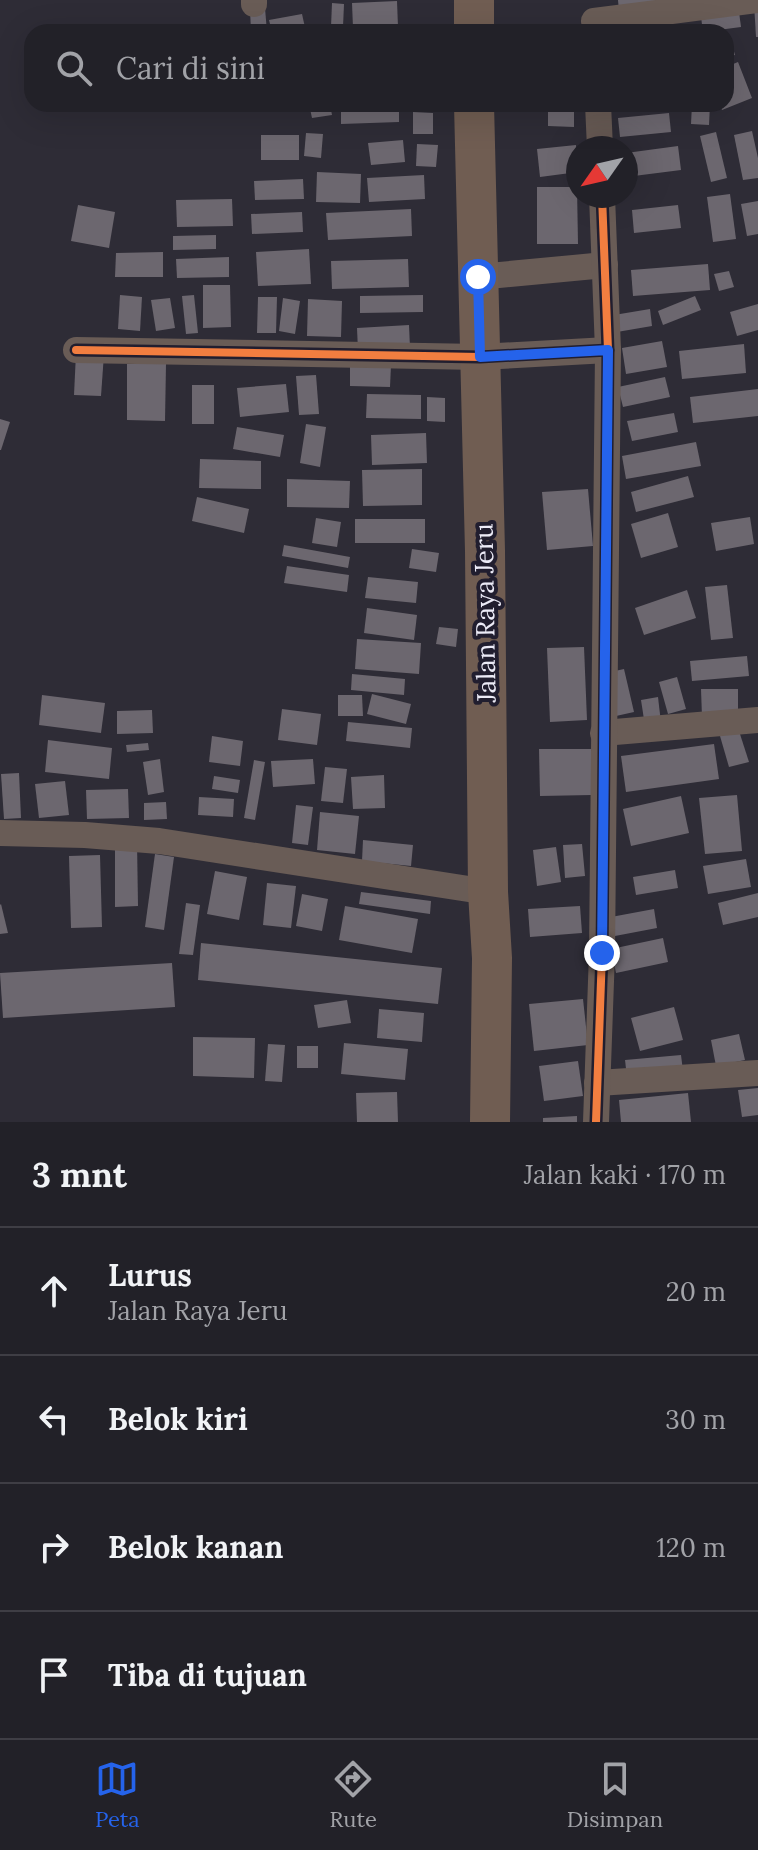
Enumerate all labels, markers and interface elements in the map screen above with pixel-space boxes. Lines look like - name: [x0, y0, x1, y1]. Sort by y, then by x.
- search box: [24, 24, 734, 112]
- icon: search: [52, 46, 96, 90]
- text: Cari di sini: [116, 49, 265, 87]
- north arrow: [566, 136, 638, 208]
- route start: [460, 259, 496, 295]
- street label: Jalan Raya Jeru: [466, 523, 503, 704]
- route end: [584, 935, 620, 971]
- text: 3 mnt: [32, 1153, 127, 1196]
- text: Jalan kaki · 170 m: [524, 1158, 726, 1191]
- text: Lurus: [108, 1256, 192, 1294]
- icon: ahead: [32, 1269, 76, 1313]
- text: 20 m: [666, 1275, 726, 1308]
- text: Jalan Raya Jeru: [108, 1294, 287, 1327]
- icon: left: [32, 1397, 76, 1441]
- text: Belok kiri: [108, 1400, 248, 1438]
- text: 30 m: [665, 1403, 726, 1436]
- icon: right: [32, 1525, 76, 1569]
- text: Belok kanan: [108, 1528, 283, 1566]
- text: 120 m: [656, 1531, 726, 1564]
- icon: arrive: [32, 1653, 76, 1697]
- text: Tiba di tujuan: [108, 1656, 307, 1694]
- tab: Peta: [95, 1757, 140, 1833]
- tab: Rute: [329, 1757, 377, 1833]
- tab: Disimpan: [567, 1757, 663, 1833]

